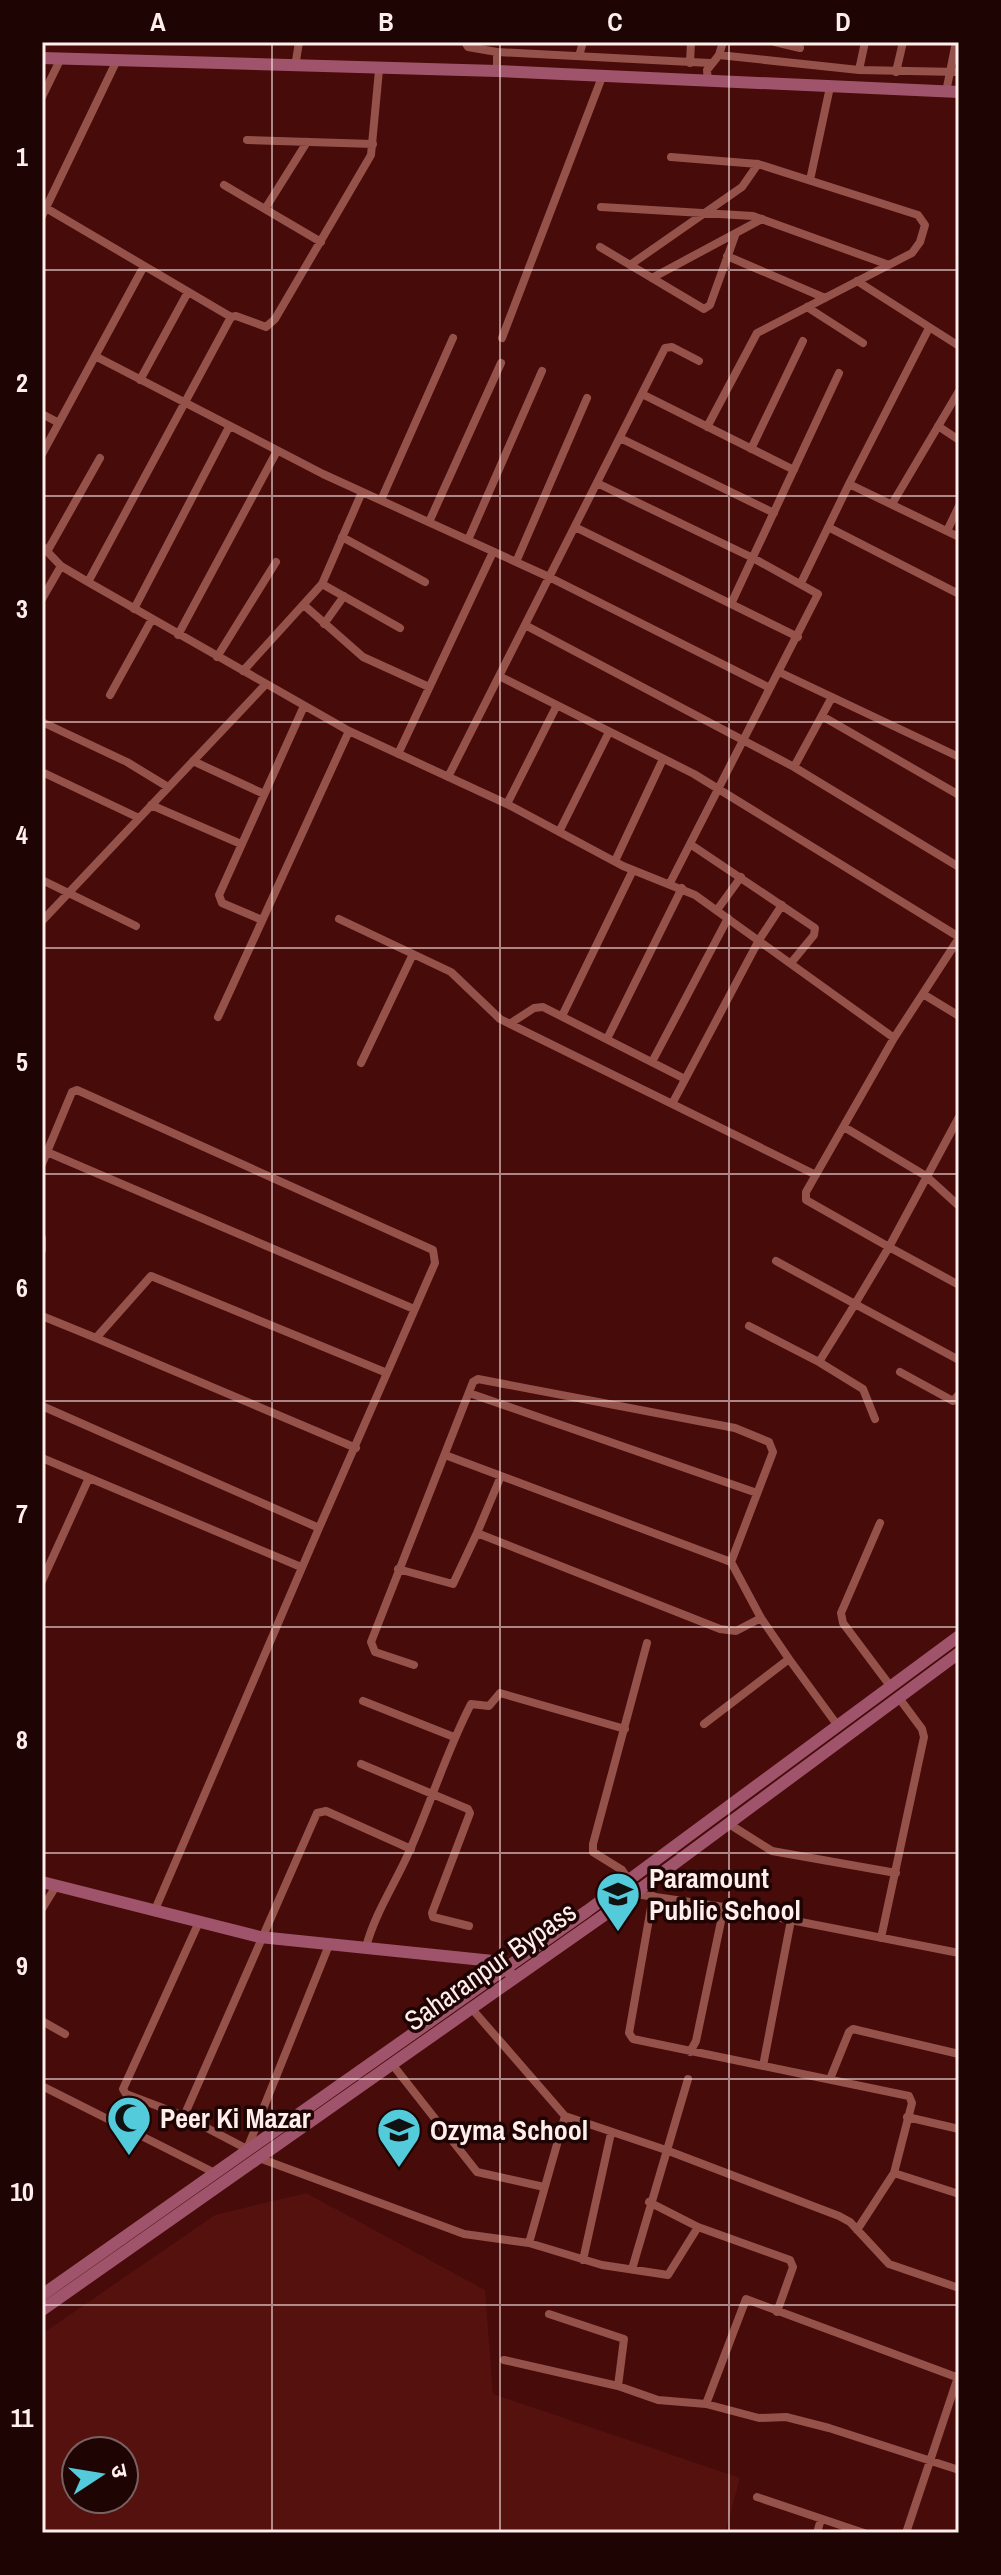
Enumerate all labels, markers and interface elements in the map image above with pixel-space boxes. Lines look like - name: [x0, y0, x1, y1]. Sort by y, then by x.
- text: A: [150, 4, 166, 39]
- text: B: [378, 4, 394, 39]
- text: C: [607, 4, 623, 39]
- text: D: [835, 4, 851, 39]
- text: 1: [16, 139, 28, 174]
- text: 2: [16, 365, 28, 400]
- text: 3: [16, 591, 28, 626]
- text: 4: [16, 817, 28, 852]
- text: 5: [16, 1044, 28, 1079]
- text: 6: [16, 1270, 28, 1305]
- text: 7: [16, 1496, 28, 1531]
- text: 8: [16, 1722, 28, 1757]
- place label: Paramount Public School: [649, 1859, 801, 1929]
- school or university icon: Paramount Public School: [594, 1870, 642, 1933]
- street label: Saharanpur Bypass: [397, 1893, 583, 2039]
- text: 9: [16, 1948, 28, 1983]
- mosque icon: Peer Ki Mazar: [105, 2094, 153, 2157]
- place label: Peer Ki Mazar: [160, 2099, 311, 2137]
- school or university icon: Ozyma School: [375, 2106, 423, 2169]
- place label: Ozyma School: [430, 2111, 588, 2149]
- text: 10: [10, 2174, 34, 2209]
- text: 11: [11, 2400, 33, 2435]
- north arrow: [60, 2435, 140, 2515]
- text: उ: [104, 2461, 136, 2481]

